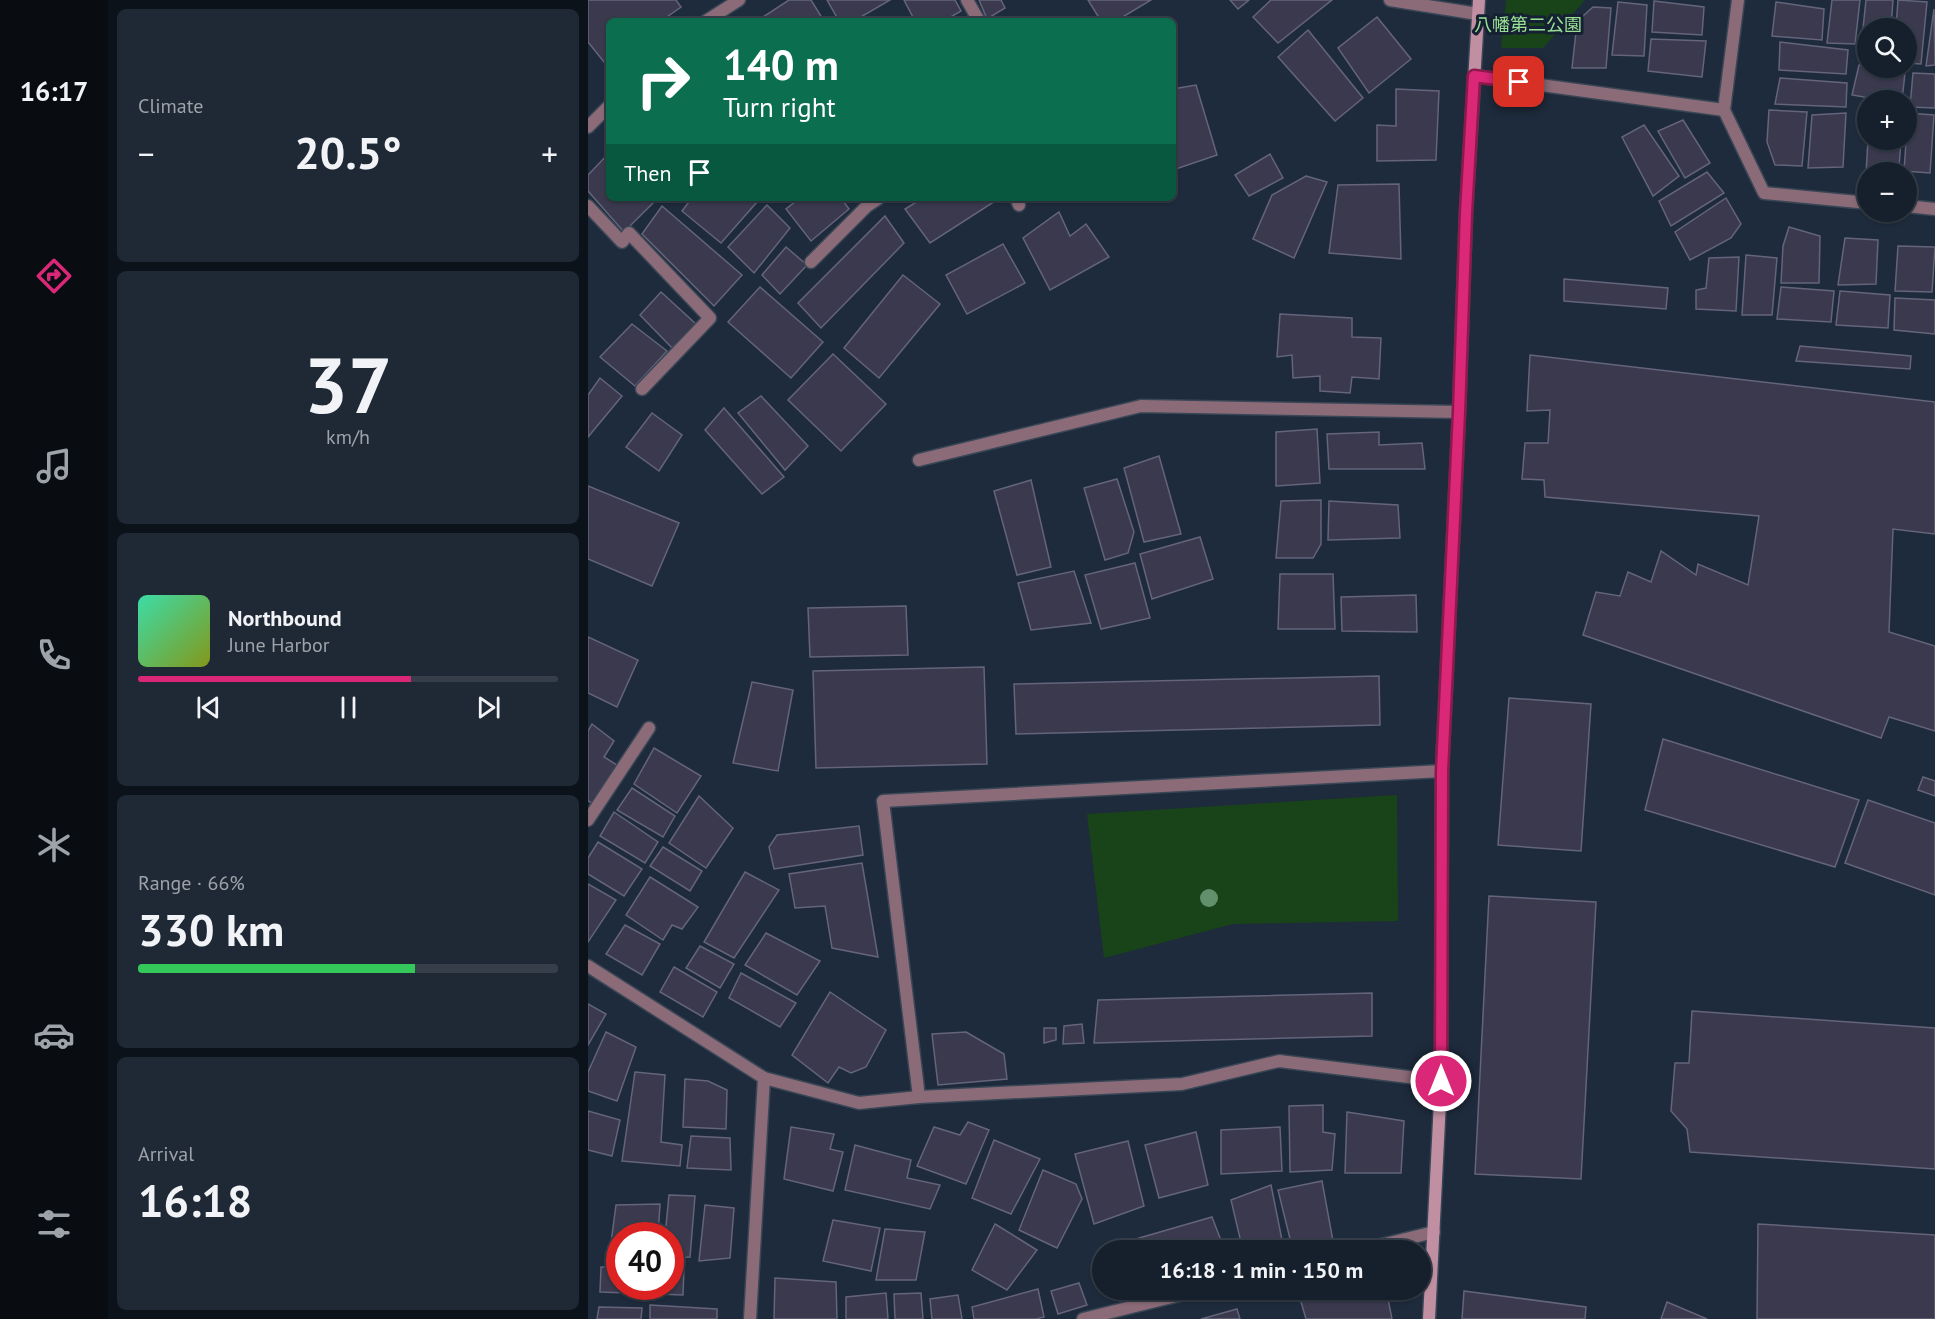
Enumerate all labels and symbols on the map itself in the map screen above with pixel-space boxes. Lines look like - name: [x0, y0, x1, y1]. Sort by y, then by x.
- park label: 八幡第二公園: [1474, 13, 1582, 36]
- pin: [1493, 56, 1544, 107]
- position arrow: [1409, 1049, 1473, 1113]
- speed limit sign: 40: [606, 1222, 684, 1300]

